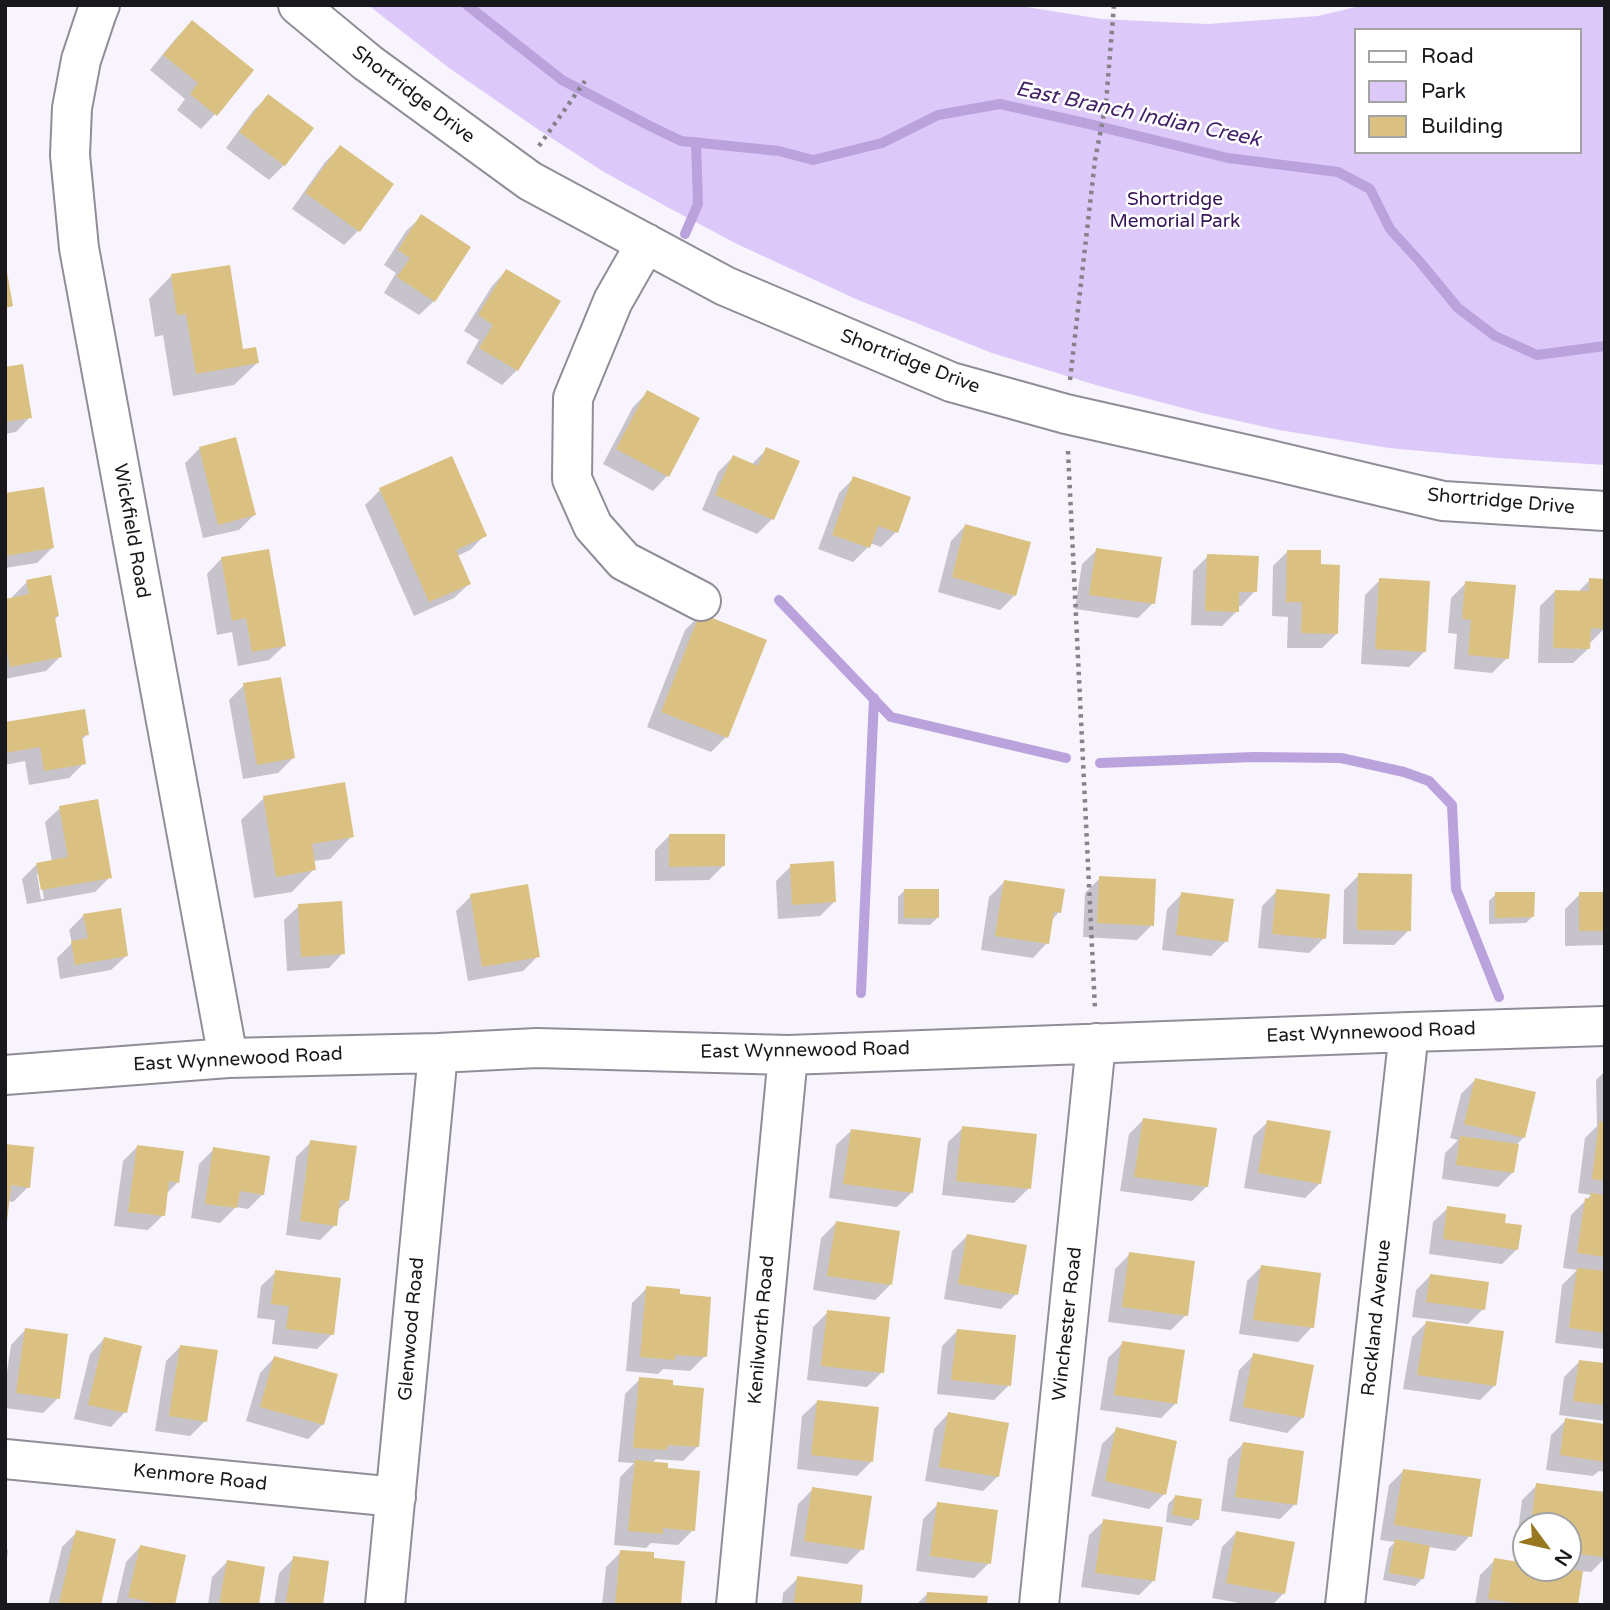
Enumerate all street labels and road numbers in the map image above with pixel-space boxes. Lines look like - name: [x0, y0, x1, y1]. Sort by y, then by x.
- street label: Shortridge Drive: [347, 41, 479, 149]
- street label: Shortridge Drive: [837, 325, 983, 399]
- street label: Wickfield Road: [108, 462, 154, 600]
- street label: Shortridge Drive: [1426, 484, 1576, 520]
- street label: East Wynnewood Road: [1266, 1018, 1476, 1048]
- street label: East Wynnewood Road: [700, 1038, 910, 1064]
- street label: East Wynnewood Road: [133, 1043, 343, 1077]
- street label: Rockland Avenue: [1357, 1239, 1397, 1397]
- street label: Winchester Road: [1049, 1246, 1087, 1402]
- street label: Kenilworth Road: [744, 1254, 780, 1406]
- street label: Glenwood Road: [394, 1256, 430, 1402]
- street label: Kenmore Road: [132, 1460, 268, 1496]

